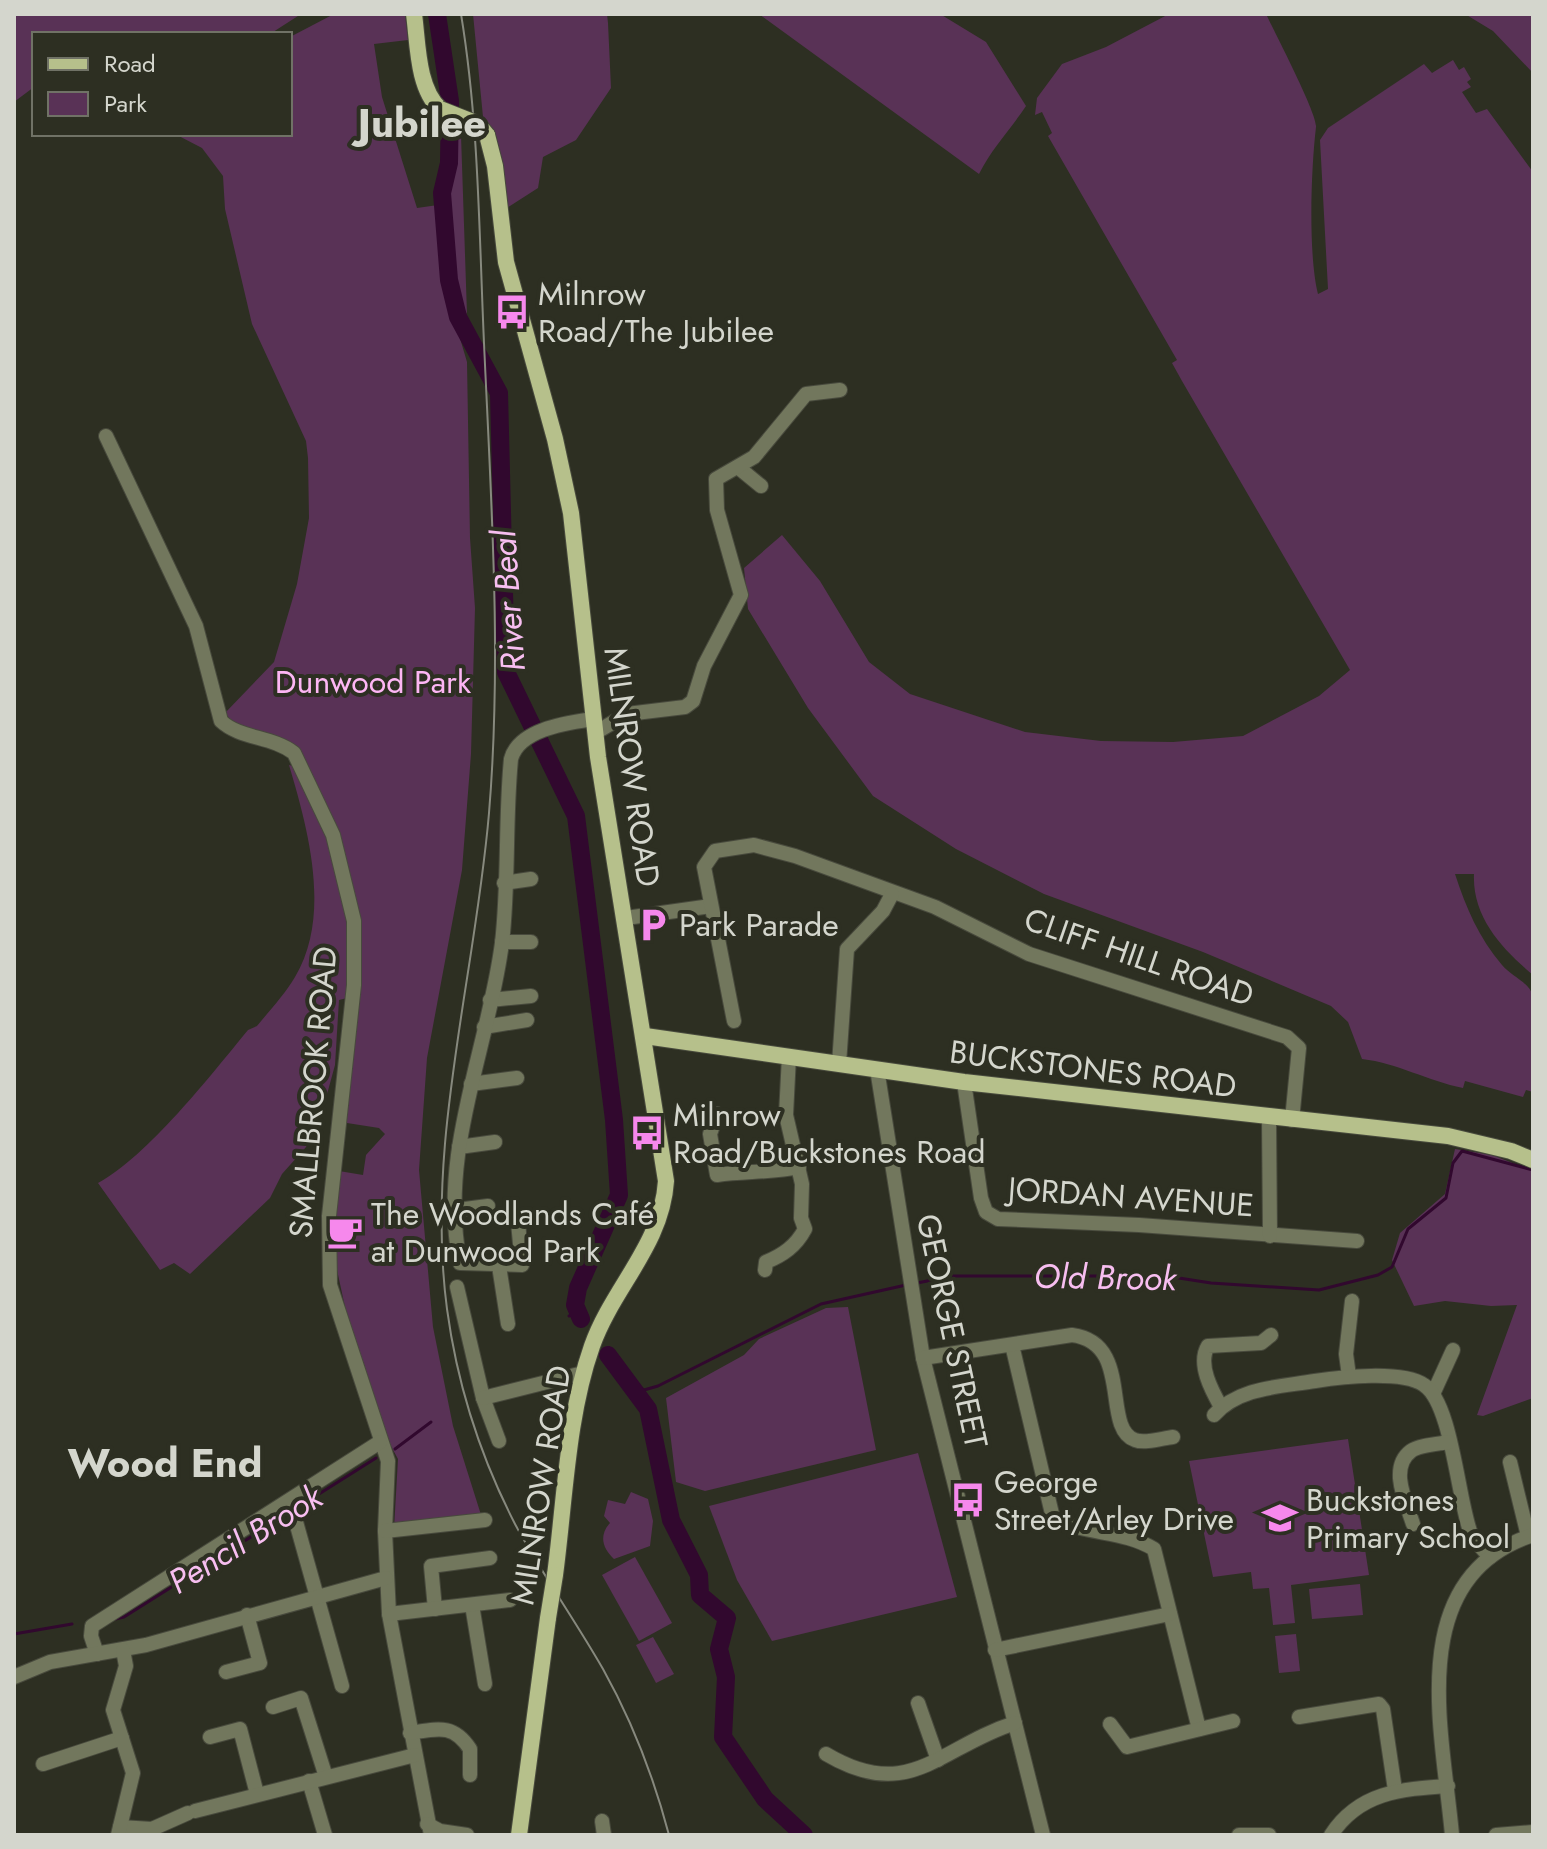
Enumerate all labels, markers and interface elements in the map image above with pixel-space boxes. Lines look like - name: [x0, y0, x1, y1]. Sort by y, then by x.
- legend: [32, 32, 292, 136]
- text: Road: [104, 46, 156, 81]
- text: Park: [104, 86, 147, 121]
- district label: Jubilee: [351, 94, 486, 152]
- place label: Milnrow Road/The Jubilee: [538, 271, 774, 354]
- bus stop icon: Milnrow Road/The Jubilee: [493, 293, 531, 331]
- water label: River Beal: [479, 527, 538, 673]
- street label: MILNROW ROAD: [592, 644, 672, 890]
- park label: Dunwood Park: [275, 659, 472, 705]
- street label: CLIFF HILL ROAD: [1018, 896, 1260, 1018]
- place label: Park Parade: [679, 902, 839, 948]
- parking icon: Park Parade: [634, 906, 672, 944]
- street label: SMALLBROOK ROAD: [277, 944, 349, 1240]
- street label: BUCKSTONES ROAD: [947, 1029, 1239, 1109]
- place label: Milnrow Road/Buckstones Road: [673, 1092, 985, 1175]
- bus stop icon: Milnrow Road/Buckstones Road: [628, 1114, 666, 1152]
- street label: JORDAN AVENUE: [1003, 1165, 1255, 1229]
- place label: The Woodlands Café at Dunwood Park: [371, 1191, 654, 1274]
- street label: GEORGE STREET: [905, 1210, 999, 1452]
- cafe icon: The Woodlands Café at Dunwood Park: [326, 1213, 364, 1251]
- water label: Old Brook: [1033, 1252, 1178, 1303]
- street label: MILNROW ROAD: [499, 1362, 583, 1608]
- district label: Wood End: [67, 1434, 263, 1492]
- place label: George Street/Arley Drive: [994, 1459, 1234, 1542]
- water label: Pencil Brook: [159, 1472, 333, 1606]
- place label: Buckstones Primary School: [1306, 1477, 1510, 1560]
- bus stop icon: George Street/Arley Drive: [949, 1481, 987, 1519]
- school or university icon: Buckstones Primary School: [1261, 1499, 1299, 1537]

